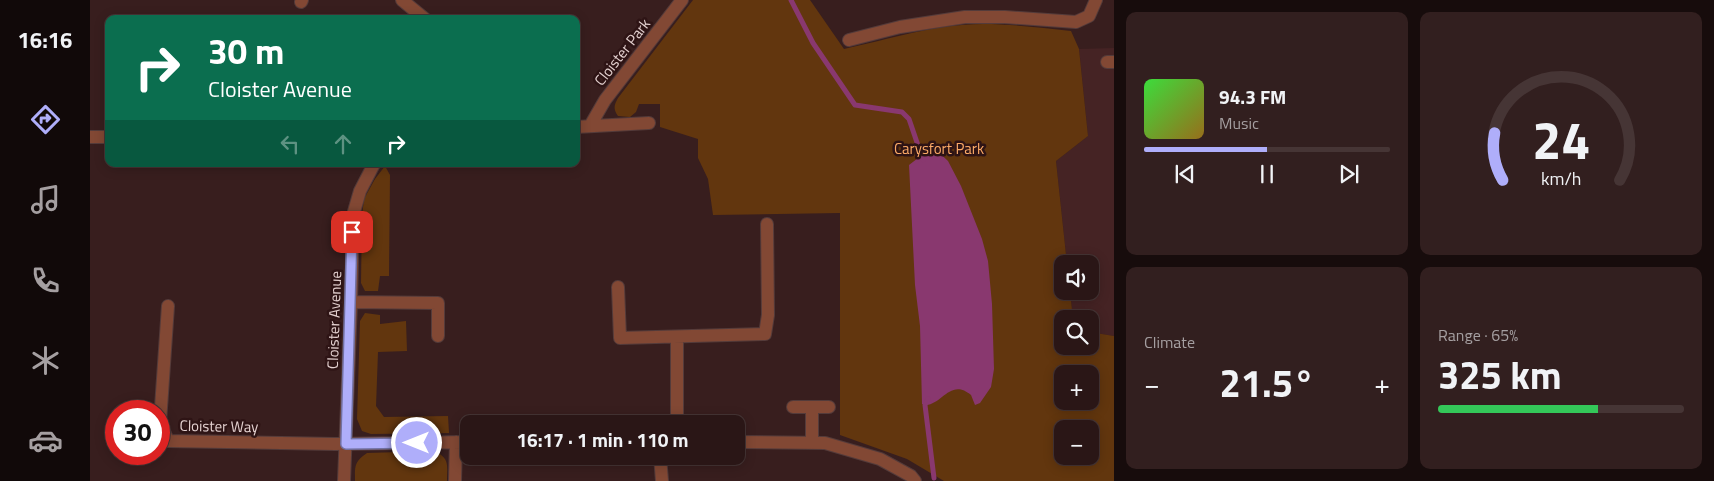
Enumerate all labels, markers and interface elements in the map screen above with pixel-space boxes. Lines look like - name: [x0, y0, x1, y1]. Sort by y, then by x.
- street label: Cloister Park: [588, 13, 656, 91]
- text: 16:16: [18, 23, 72, 57]
- text: 30 m: [208, 24, 284, 78]
- icon: right: [125, 35, 190, 100]
- text: Cloister Avenue: [208, 72, 352, 106]
- text: 94.3 FM: [1219, 82, 1286, 111]
- text: 24: [1532, 100, 1590, 179]
- icon: directions: [28, 102, 63, 137]
- text: Music: [1219, 111, 1259, 135]
- icon: left: [276, 130, 304, 158]
- icon: ahead: [329, 130, 357, 158]
- icon: right: [382, 130, 410, 158]
- park label: Carysfort Park: [894, 137, 984, 160]
- icon: previous: [1171, 160, 1199, 188]
- icon: pause: [1253, 160, 1281, 188]
- icon: next: [1335, 160, 1363, 188]
- text: km/h: [1541, 165, 1581, 192]
- icon: music: [28, 182, 63, 217]
- pin: [331, 211, 373, 253]
- icon: arrive: [338, 218, 366, 246]
- map controls: [1054, 255, 1099, 465]
- button: sound: [1054, 255, 1099, 300]
- icon: phone: [28, 263, 63, 298]
- street label: Cloister Avenue: [321, 271, 347, 369]
- button: search: [1054, 310, 1099, 355]
- text: Range · 65%: [1438, 323, 1518, 347]
- text: Climate: [1144, 330, 1195, 354]
- icon: climate: [28, 343, 63, 378]
- text: 325 km: [1438, 346, 1562, 404]
- text: 21.5°: [1220, 354, 1314, 412]
- text: −: [1144, 362, 1160, 405]
- text: +: [1374, 362, 1390, 405]
- button: +: [1054, 365, 1099, 410]
- speed limit sign: 30: [105, 400, 170, 465]
- street label: Cloister Way: [179, 414, 259, 438]
- position arrow: [390, 416, 442, 468]
- button: −: [1054, 420, 1099, 465]
- icon: car: [28, 423, 63, 458]
- text: 16:17 · 1 min · 110 m: [516, 425, 689, 454]

